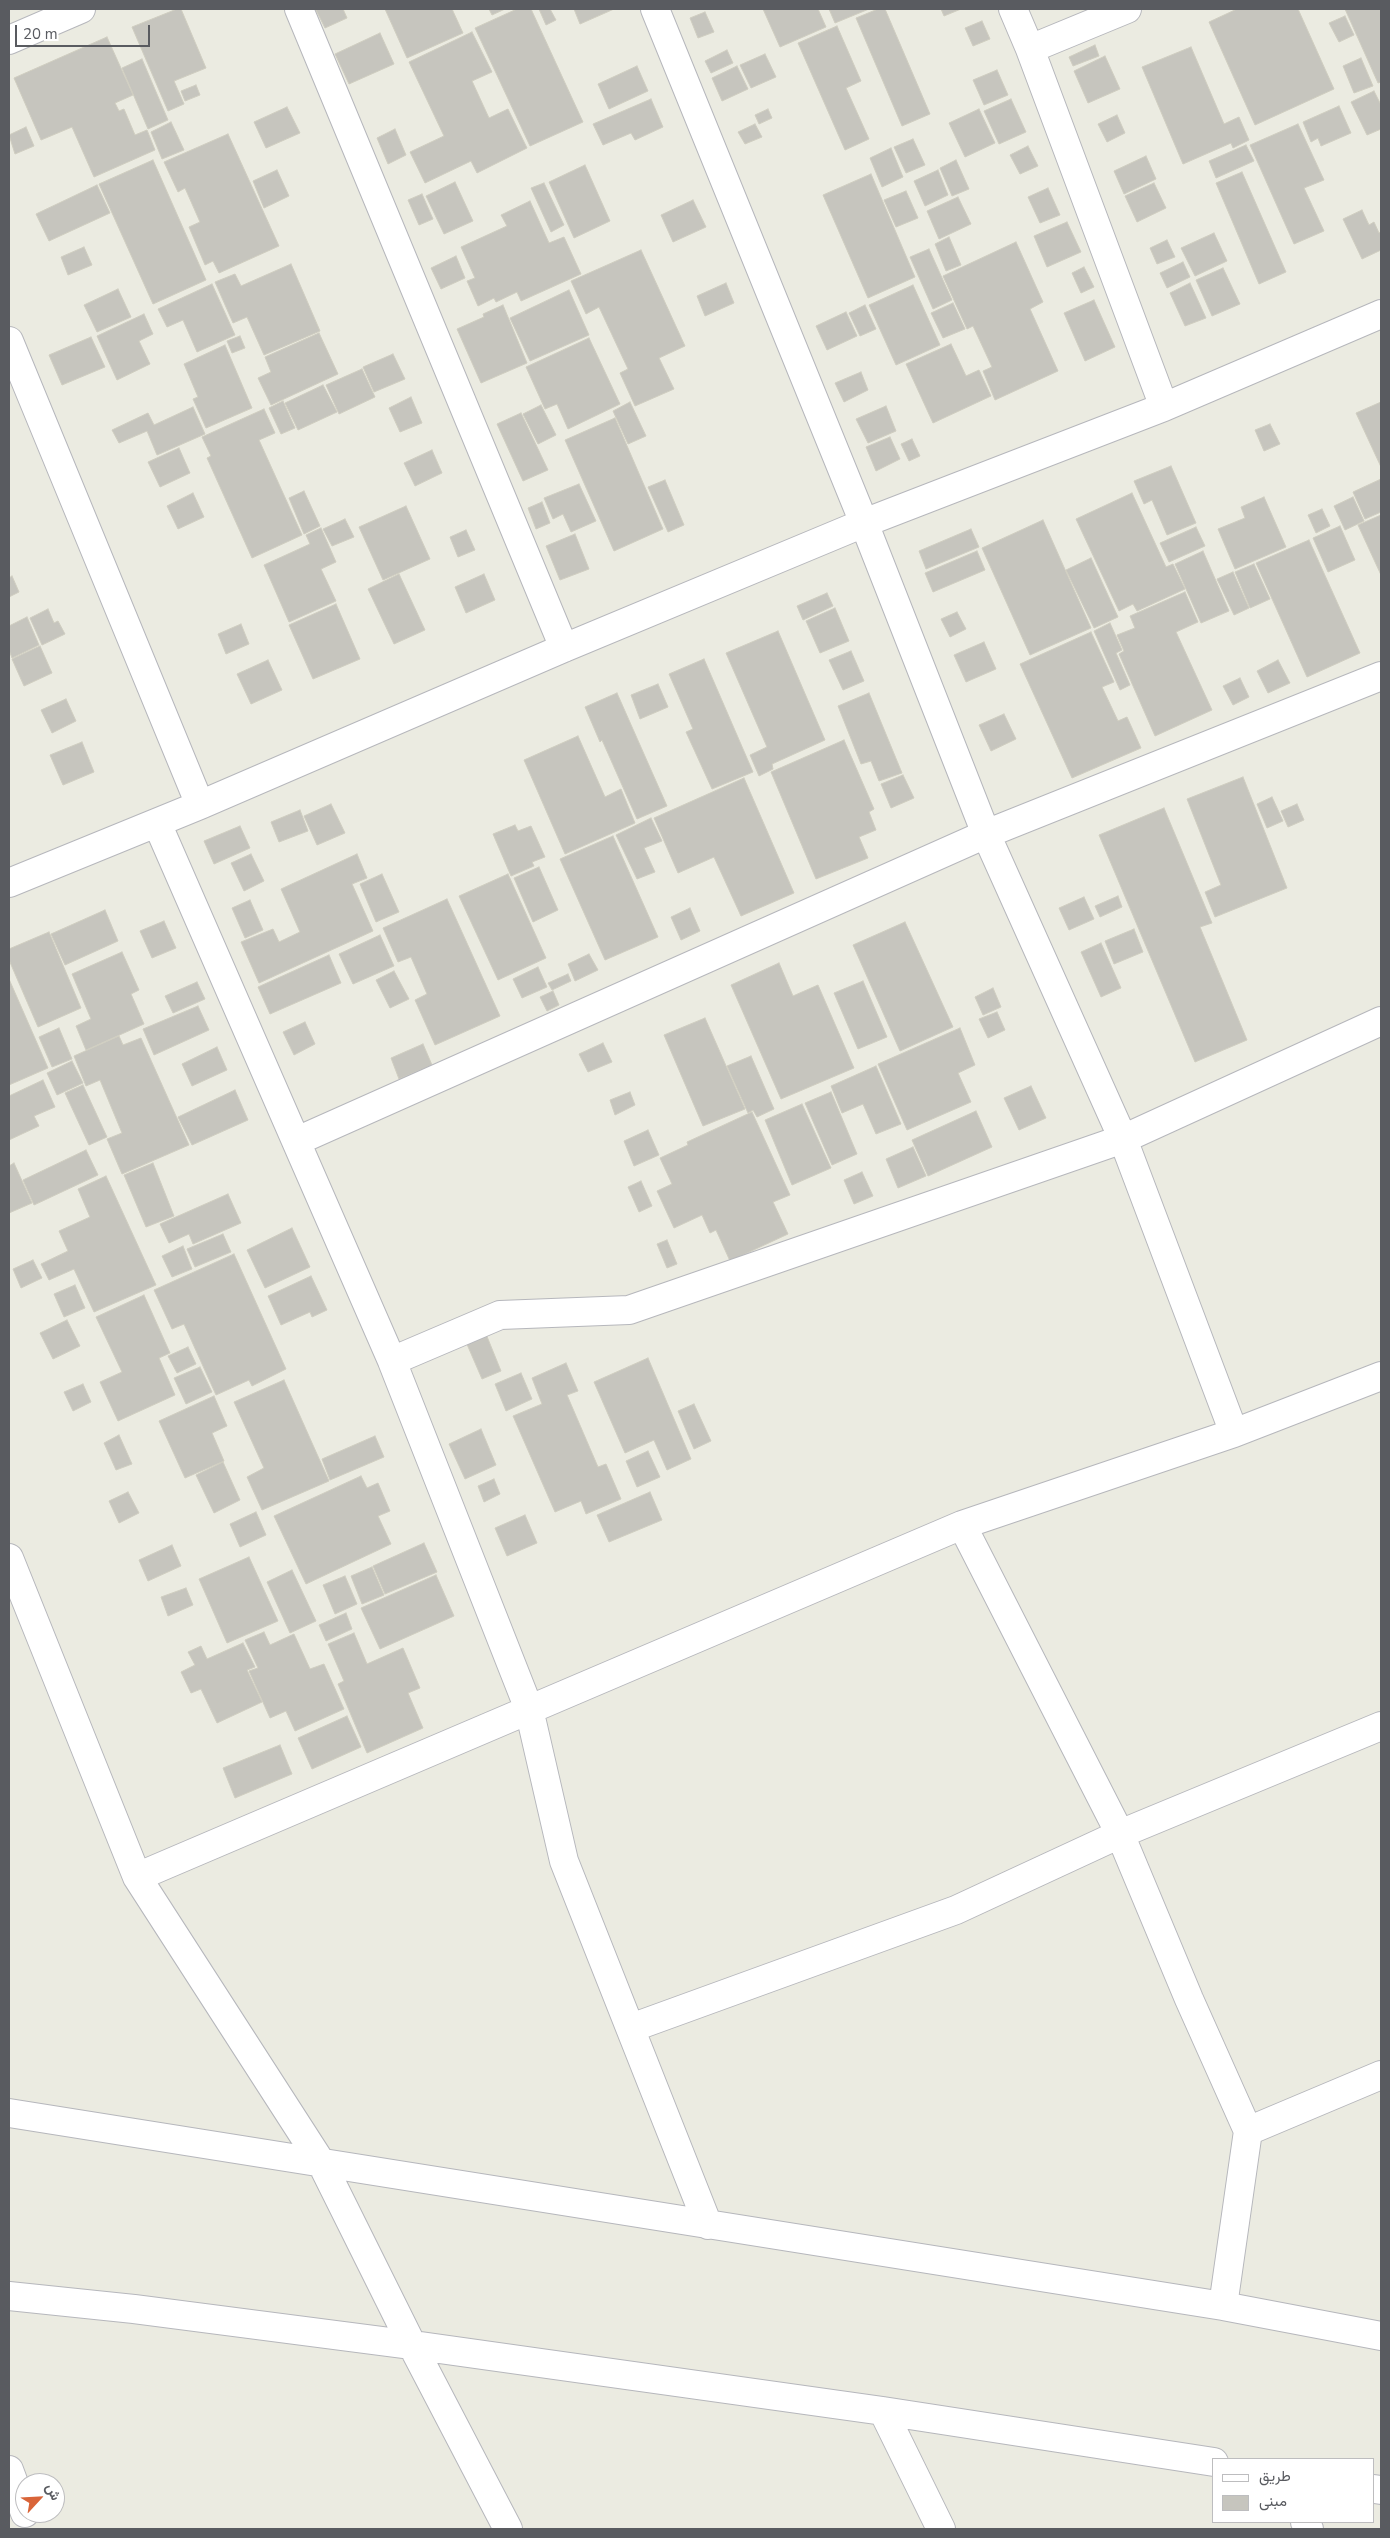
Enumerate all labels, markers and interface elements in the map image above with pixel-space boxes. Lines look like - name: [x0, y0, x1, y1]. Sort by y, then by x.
- scale bar: [18, 15, 152, 47]
- text: 20 m: [23, 24, 58, 44]
- legend: [1212, 2458, 1375, 2523]
- text: طريق: [1259, 2466, 1291, 2486]
- north arrow: [15, 2473, 65, 2523]
- text: ش: [41, 2480, 65, 2504]
- text: مبنى: [1259, 2491, 1287, 2511]

